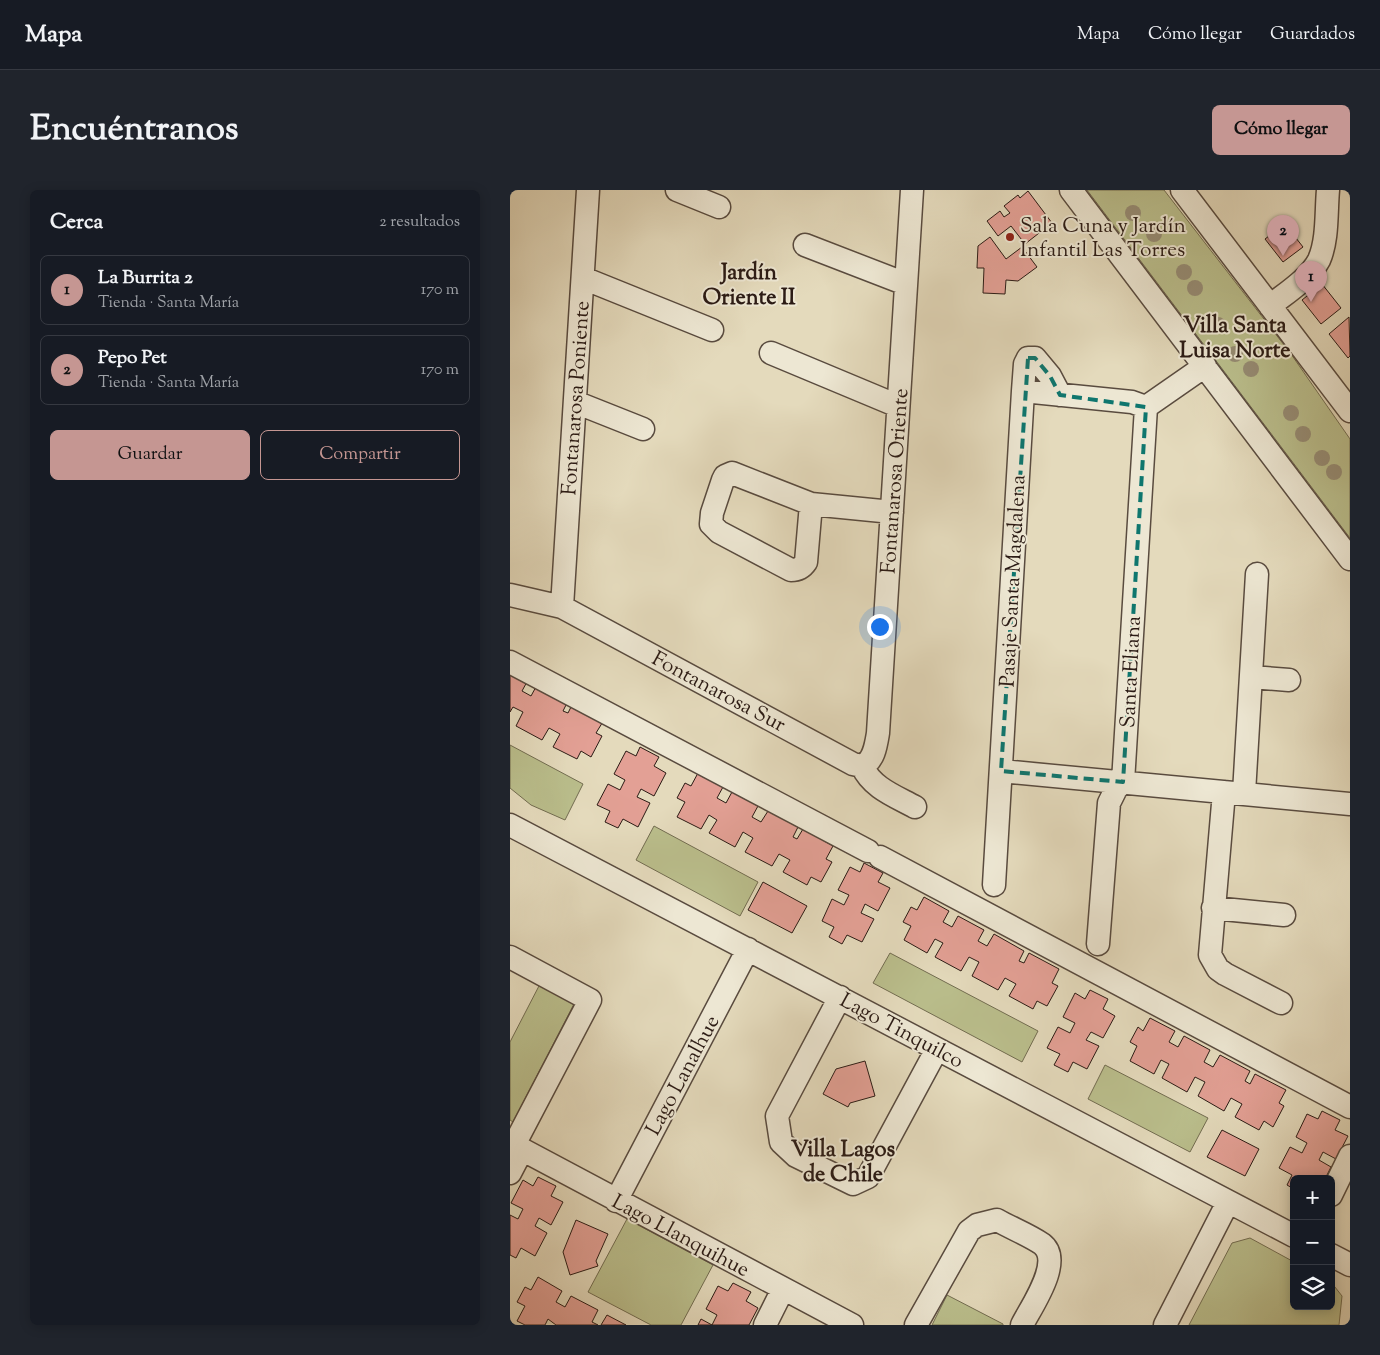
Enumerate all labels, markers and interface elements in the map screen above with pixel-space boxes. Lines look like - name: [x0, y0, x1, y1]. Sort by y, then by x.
- text: Mapa: [25, 18, 82, 52]
- text: Mapa: [1077, 22, 1120, 48]
- text: Cómo llegar: [1148, 22, 1242, 48]
- text: Guardados: [1270, 22, 1355, 48]
- text: Encuéntranos: [30, 105, 239, 156]
- button: Cómo llegar: [1212, 105, 1350, 155]
- text: Cerca: [50, 208, 103, 238]
- text: 2 resultados: [379, 211, 460, 234]
- place label: Sala Cuna y Jardín Infantil Las Torres: [1020, 212, 1186, 266]
- pin: 2: [1267, 215, 1299, 256]
- marker: Sala Cuna y Jardín Infantil Las Torres: [1004, 231, 1016, 243]
- district label: Jardín Oriente II: [702, 258, 796, 315]
- pin: 1: [1295, 261, 1327, 302]
- text: La Burrita 2: [98, 265, 193, 292]
- text: 1: [64, 279, 70, 302]
- text: 170 m: [421, 279, 459, 302]
- text: Tienda · Santa María: [98, 292, 239, 315]
- street label: Fontanarosa Poniente: [555, 300, 599, 496]
- district label: Villa Santa Luisa Norte: [1180, 311, 1290, 368]
- text: Pepo Pet: [98, 345, 167, 372]
- text: 2: [63, 359, 71, 382]
- text: 170 m: [421, 359, 459, 382]
- text: Tienda · Santa María: [98, 372, 239, 395]
- street label: Fontanarosa Oriente: [875, 387, 917, 575]
- button: Guardar: [50, 430, 250, 480]
- button: Compartir: [260, 430, 460, 480]
- street label: Pasaje Santa Magdalena: [993, 474, 1035, 688]
- your location: [867, 614, 893, 640]
- street label: Santa Eliana: [1114, 615, 1150, 729]
- street label: Fontanarosa Sur: [646, 645, 791, 741]
- street label: Lago Tinquilco: [834, 987, 968, 1077]
- street label: Lago Lanalhue: [639, 1010, 728, 1141]
- district label: Villa Lagos de Chile: [791, 1135, 895, 1192]
- map controls: [1290, 1175, 1335, 1310]
- button: +: [1290, 1175, 1335, 1220]
- street label: Lago Llanquihue: [606, 1188, 754, 1286]
- button: −: [1290, 1220, 1335, 1265]
- button: layers: [1290, 1265, 1335, 1310]

